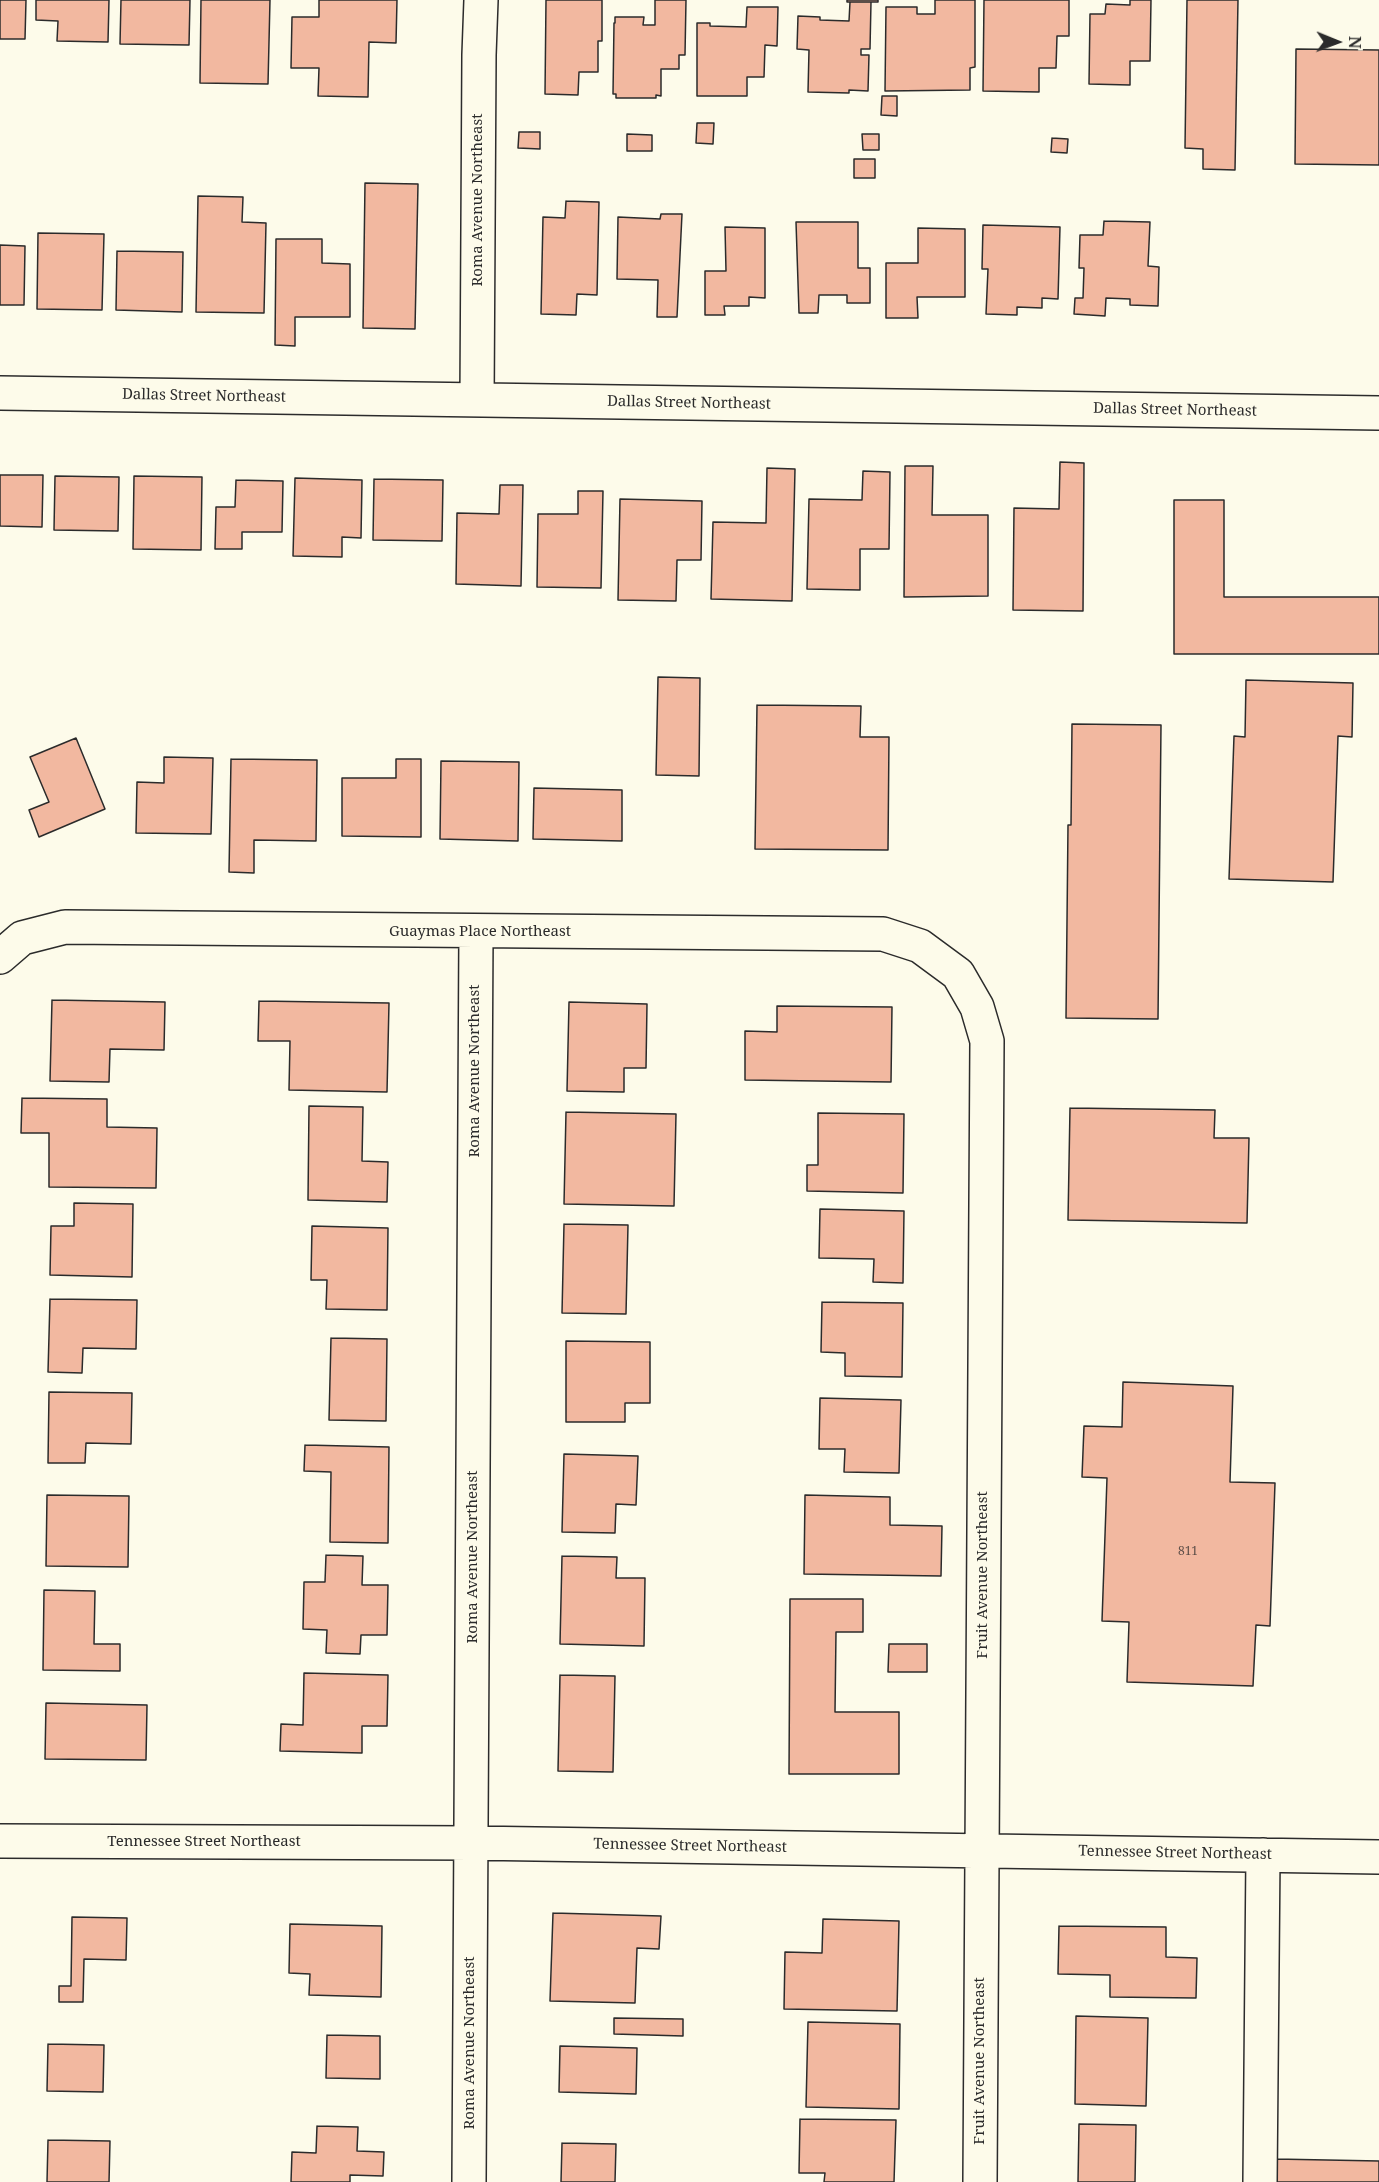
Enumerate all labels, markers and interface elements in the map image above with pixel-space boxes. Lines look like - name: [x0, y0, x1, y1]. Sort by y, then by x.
- north arrow: [1307, 12, 1367, 72]
- text: N: [1344, 36, 1366, 49]
- street label: Roma Avenue Northeast: [469, 113, 487, 287]
- street label: Dallas Street Northeast: [122, 386, 286, 406]
- street label: Dallas Street Northeast: [607, 393, 771, 413]
- street label: Dallas Street Northeast: [1093, 400, 1257, 420]
- street label: Guaymas Place Northeast: [389, 923, 571, 941]
- street label: Roma Avenue Northeast: [466, 984, 484, 1158]
- street label: Roma Avenue Northeast: [464, 1470, 482, 1644]
- street label: Fruit Avenue Northeast: [974, 1491, 992, 1659]
- house number: 811: [1178, 1545, 1198, 1559]
- street label: Tennessee Street Northeast: [107, 1833, 301, 1851]
- street label: Tennessee Street Northeast: [593, 1835, 787, 1857]
- street label: Tennessee Street Northeast: [1078, 1842, 1272, 1864]
- street label: Roma Avenue Northeast: [461, 1956, 479, 2130]
- street label: Fruit Avenue Northeast: [971, 1977, 989, 2145]

